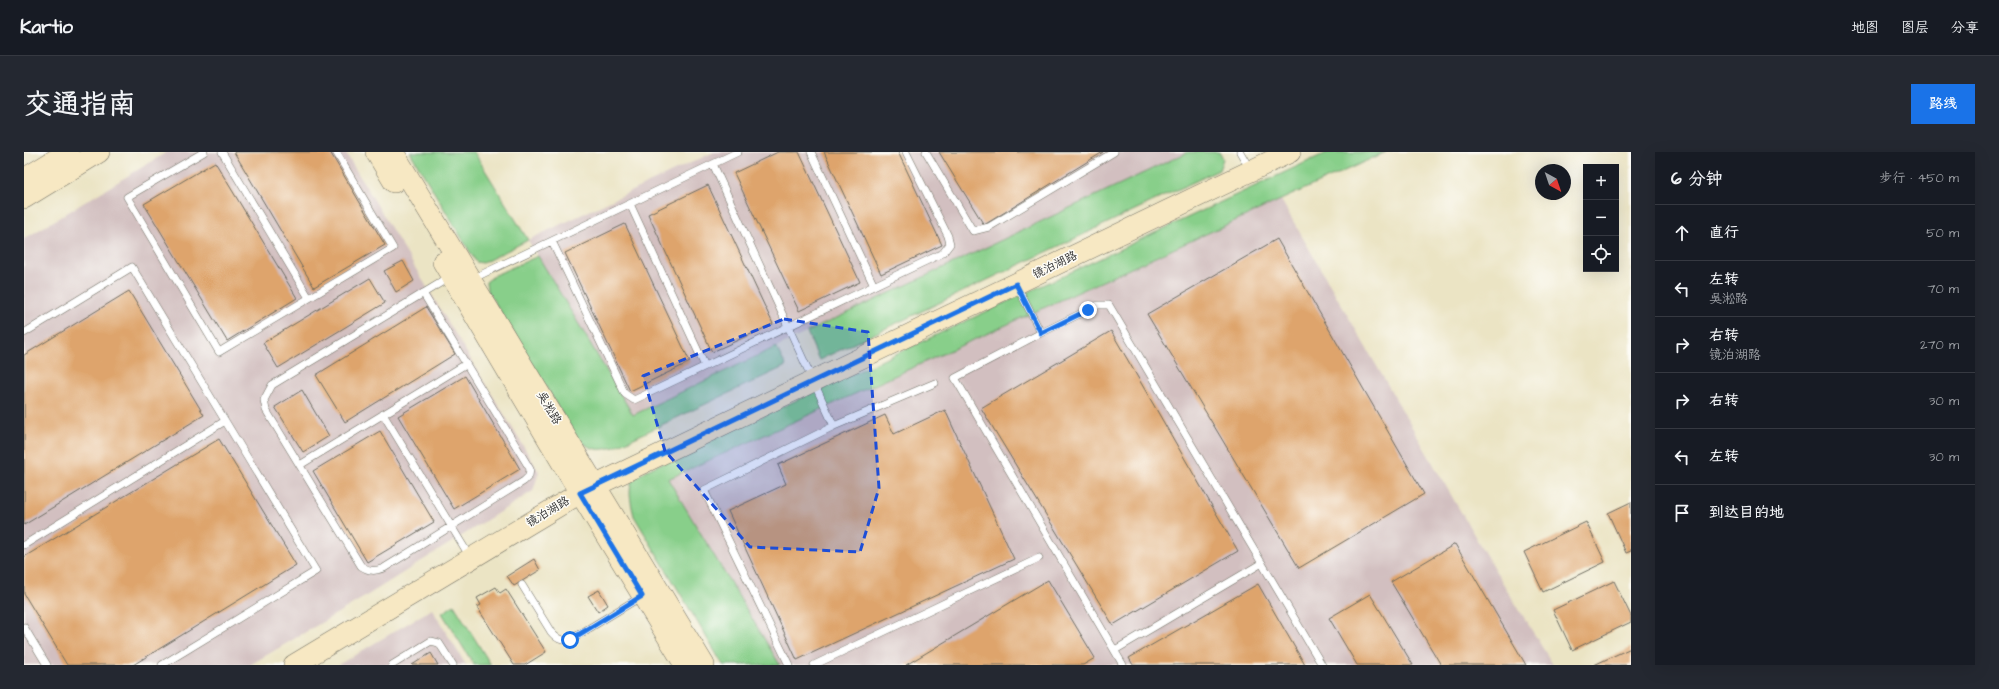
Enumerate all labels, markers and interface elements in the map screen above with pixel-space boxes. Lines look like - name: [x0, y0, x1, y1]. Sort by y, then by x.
- text: Kartio: [20, 14, 73, 41]
- text: 地图: [1851, 18, 1879, 38]
- text: 图层: [1901, 18, 1929, 38]
- text: 分享: [1951, 18, 1979, 38]
- button: 路线: [1911, 84, 1975, 124]
- text: 交通指南: [24, 85, 136, 124]
- north arrow: [1535, 164, 1571, 200]
- map controls: [1583, 164, 1619, 272]
- button: +: [1583, 164, 1619, 200]
- text: 6 分钟: [1671, 167, 1722, 191]
- text: 步行 · 450 m: [1879, 169, 1959, 187]
- button: −: [1583, 200, 1619, 236]
- icon: ahead: [1671, 222, 1693, 244]
- text: 直行: [1709, 222, 1739, 243]
- text: 50 m: [1926, 224, 1959, 242]
- button: locate: [1583, 236, 1619, 272]
- street label: 镜泊湖路: [1030, 247, 1080, 283]
- text: 左转: [1709, 269, 1739, 290]
- icon: left: [1671, 278, 1693, 300]
- text: 70 m: [1927, 280, 1959, 298]
- text: 吴淞路: [1709, 290, 1748, 308]
- route end: [1079, 301, 1097, 319]
- text: 右转: [1709, 325, 1739, 346]
- icon: right: [1671, 334, 1693, 356]
- text: 270 m: [1920, 336, 1959, 354]
- text: 镜泊湖路: [1709, 346, 1761, 364]
- street label: 吴淞路: [532, 388, 566, 428]
- icon: right: [1671, 390, 1693, 412]
- text: 右转: [1709, 390, 1739, 411]
- text: 30 m: [1929, 392, 1959, 410]
- icon: left: [1671, 446, 1693, 468]
- text: 左转: [1709, 446, 1739, 467]
- text: 30 m: [1929, 448, 1959, 466]
- street label: 镜泊湖路: [523, 492, 573, 532]
- icon: arrive: [1671, 502, 1693, 524]
- text: 到达目的地: [1709, 502, 1784, 523]
- route start: [561, 631, 579, 649]

